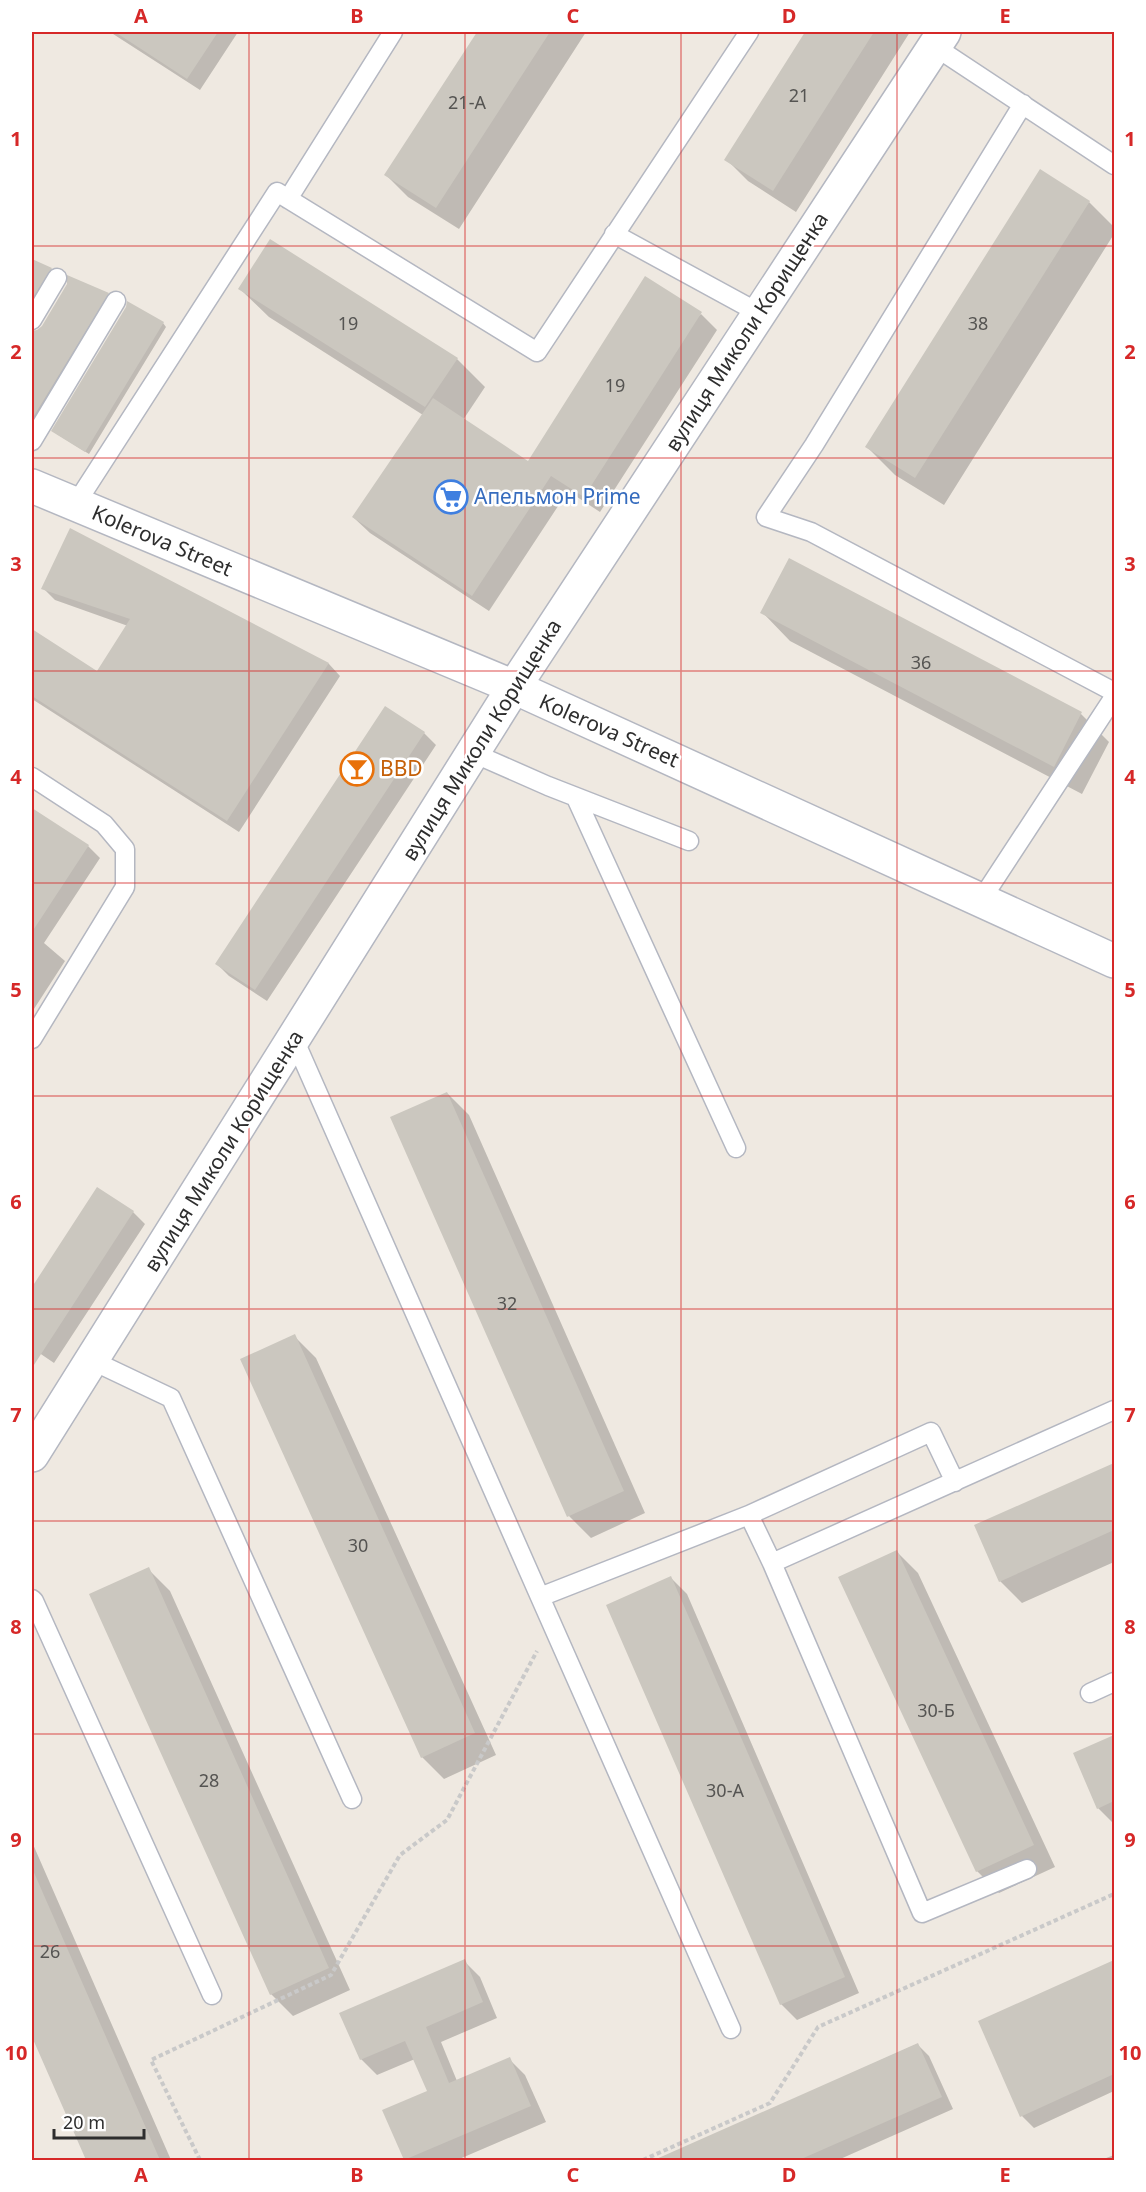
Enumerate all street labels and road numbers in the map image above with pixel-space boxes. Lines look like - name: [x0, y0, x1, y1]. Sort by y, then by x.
- street label: вулиця Миколи Корищенка: [658, 206, 834, 456]
- street label: Kolerova Street: [88, 498, 237, 582]
- street label: вулиця Миколи Корищенка: [395, 613, 567, 866]
- street label: Kolerova Street: [535, 687, 684, 774]
- street label: вулиця Миколи Корищенка: [137, 1024, 309, 1277]

